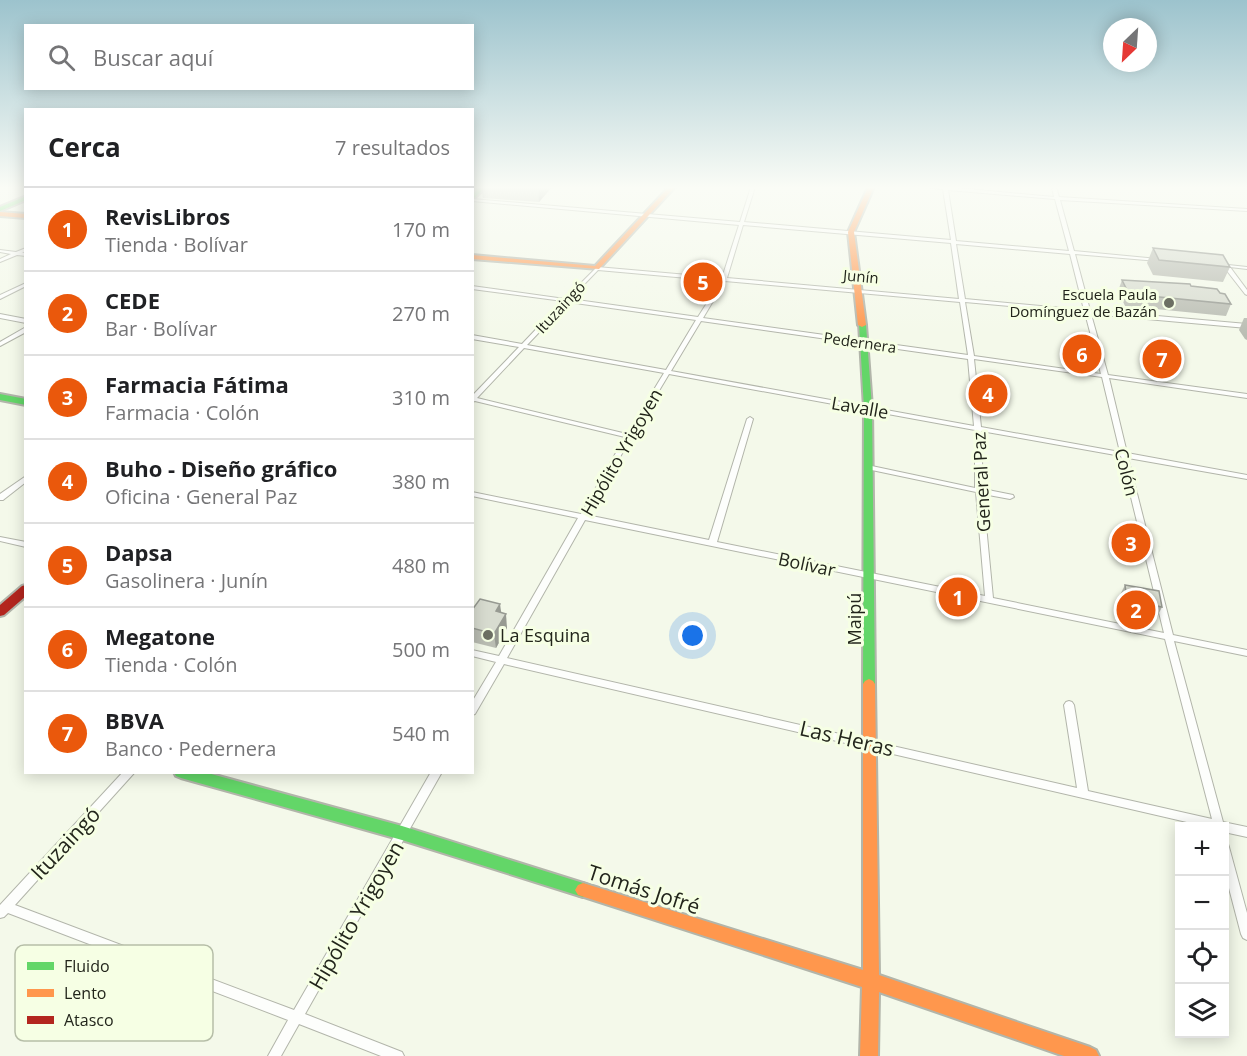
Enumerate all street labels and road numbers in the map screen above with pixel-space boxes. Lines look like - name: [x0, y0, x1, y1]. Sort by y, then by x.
- street label: Junín: [840, 264, 880, 288]
- street label: Ituzaingó: [531, 277, 589, 337]
- street label: Pedernera: [822, 327, 898, 357]
- street label: Hipólito Yrigoyen: [575, 384, 667, 520]
- street label: Lavalle: [830, 390, 890, 424]
- street label: General Paz: [966, 431, 996, 533]
- street label: Colón: [1109, 446, 1145, 498]
- street label: Bolívar: [776, 546, 838, 582]
- street label: Maipú: [842, 593, 866, 645]
- street label: Las Heras: [797, 714, 897, 762]
- street label: Ituzaingó: [24, 801, 106, 885]
- street label: Hipólito Yrigoyen: [302, 836, 410, 994]
- street label: Tomás Jofré: [584, 858, 704, 920]

